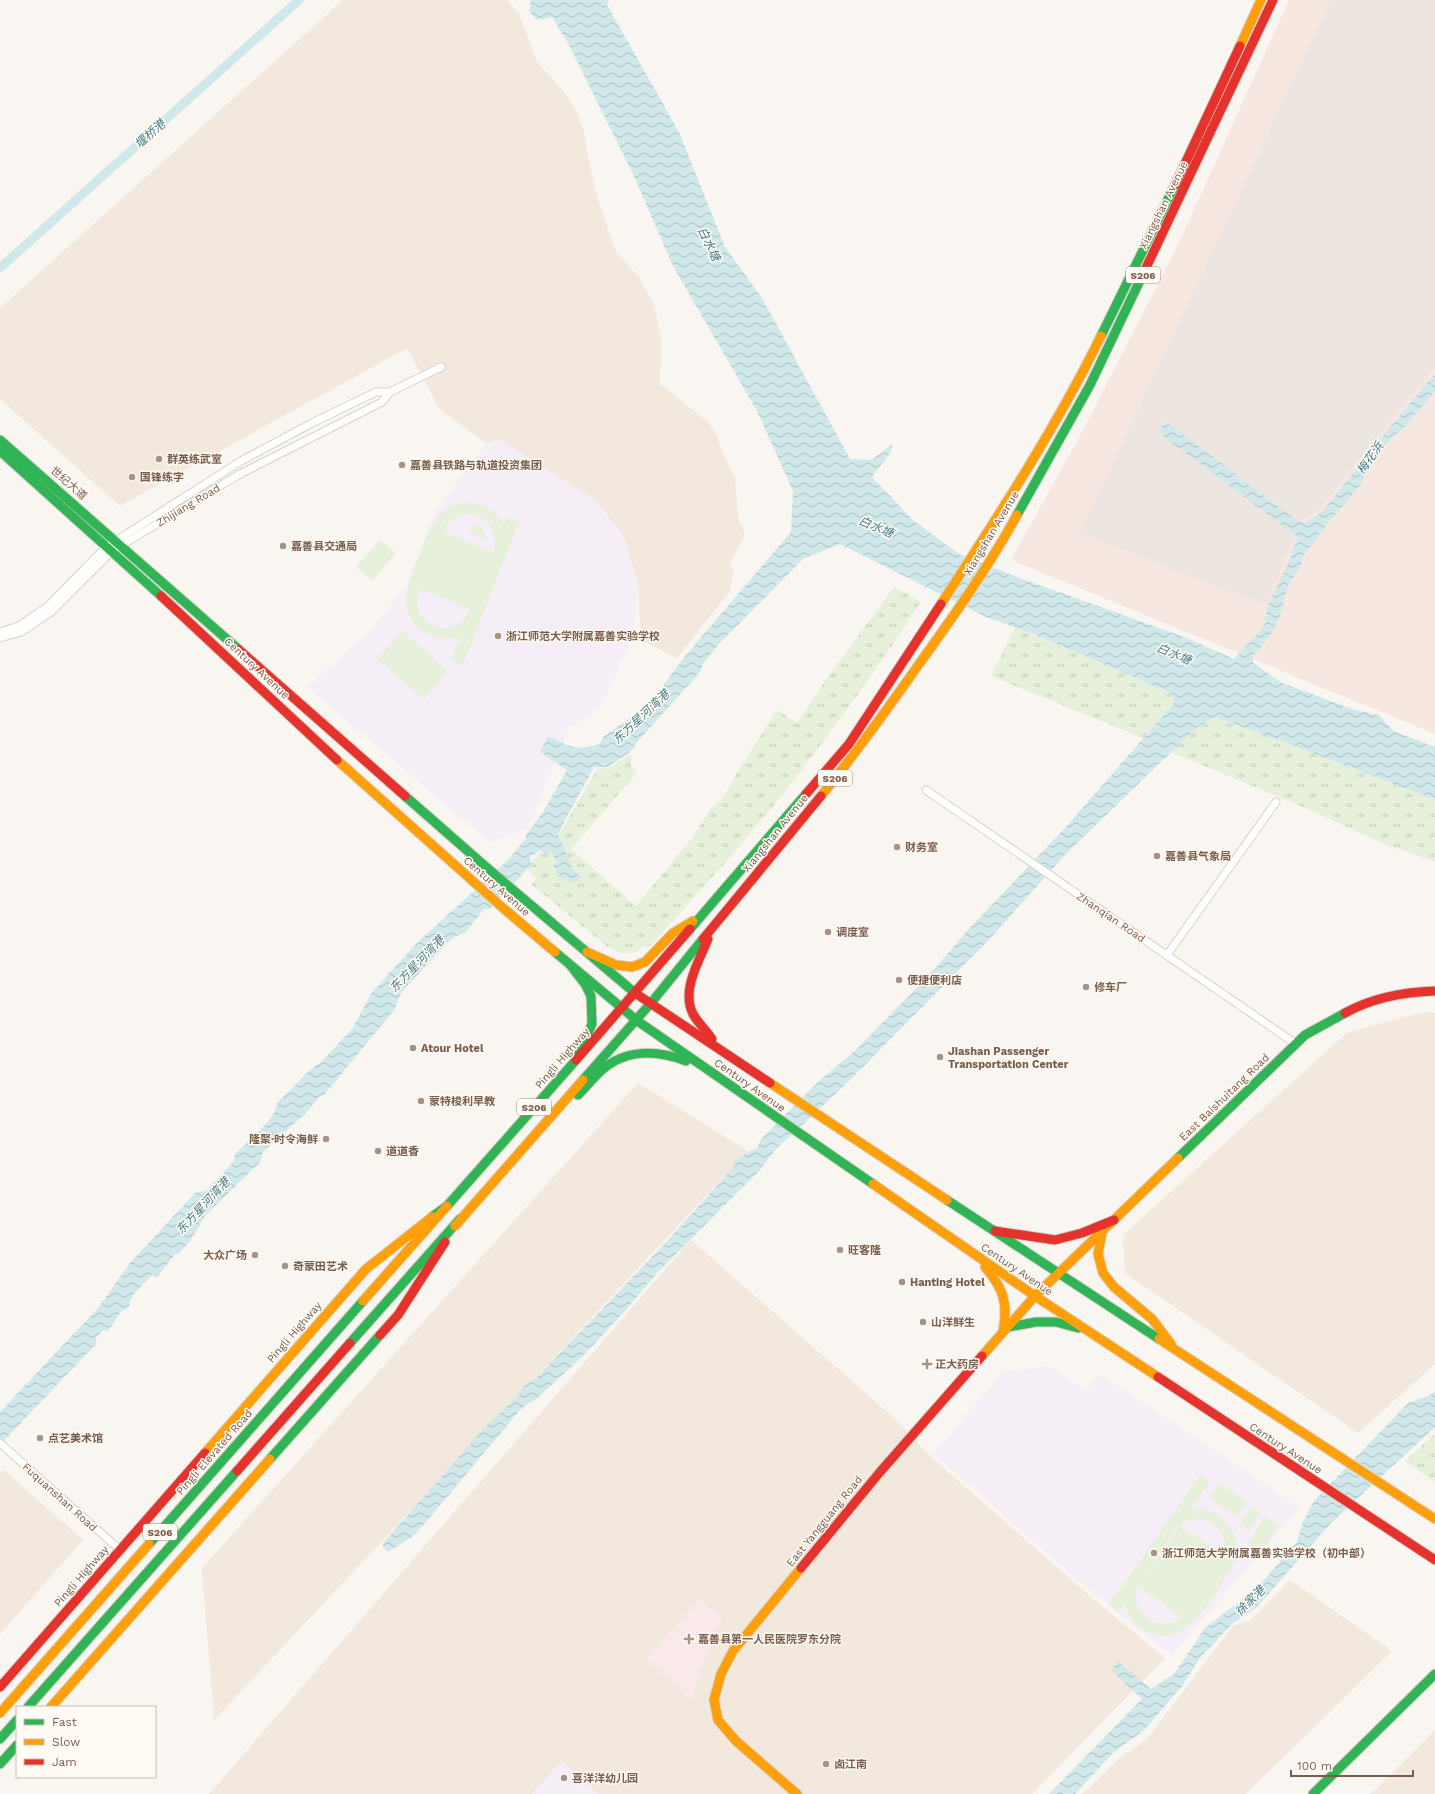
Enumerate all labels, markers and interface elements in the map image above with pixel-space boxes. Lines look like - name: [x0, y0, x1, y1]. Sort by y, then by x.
- water label: 堰桥港: [132, 115, 170, 151]
- street label: Xiangshan Avenue: [1137, 159, 1190, 251]
- water label: 白水塘: [695, 225, 724, 265]
- road number: S206: [1126, 267, 1160, 283]
- water label: 梅花浜: [1354, 439, 1387, 477]
- place label: 群英练武室: [167, 453, 222, 466]
- marker: 群英练武室: [154, 454, 164, 464]
- place label: 嘉善县铁路与轨道投资集团: [410, 459, 542, 472]
- marker: 嘉善县铁路与轨道投资集团: [397, 460, 407, 470]
- street label: 世纪大道: [48, 464, 90, 503]
- place label: 国锋练字: [140, 471, 184, 484]
- marker: 国锋练字: [127, 472, 137, 482]
- street label: Zhijiang Road: [154, 481, 222, 530]
- street label: Xiangshan Avenue: [961, 489, 1022, 578]
- water label: 白水塘: [857, 514, 897, 541]
- place label: 嘉善县交通局: [291, 540, 357, 553]
- marker: 嘉善县交通局: [278, 541, 288, 551]
- place label: 浙江师范大学附属嘉善实验学校: [506, 630, 660, 643]
- marker: 浙江师范大学附属嘉善实验学校: [493, 631, 503, 641]
- street label: Century Avenue: [221, 635, 292, 702]
- water label: 白水塘: [1155, 641, 1195, 668]
- water label: 东方星河湾港: [610, 686, 674, 747]
- road number: S206: [818, 770, 852, 786]
- street label: Xiangshan Avenue: [740, 792, 811, 875]
- place label: 财务室: [905, 841, 938, 854]
- marker: 财务室: [892, 842, 902, 852]
- place label: 嘉善县气象局: [1165, 850, 1231, 863]
- marker: 嘉善县气象局: [1152, 851, 1162, 861]
- street label: Century Avenue: [461, 854, 533, 919]
- street label: Zhanqian Road: [1074, 890, 1148, 945]
- place label: 调度室: [836, 926, 869, 939]
- marker: 调度室: [823, 927, 833, 937]
- water label: 东方星河湾港: [387, 932, 448, 995]
- place label: 便捷便利店: [907, 974, 962, 987]
- marker: 便捷便利店: [894, 975, 904, 985]
- place label: 修车厂: [1094, 981, 1127, 994]
- marker: 修车厂: [1081, 982, 1091, 992]
- street label: Pingli Highway: [532, 1025, 593, 1091]
- place label: Atour Hotel: [421, 1042, 484, 1055]
- marker: Atour Hotel: [408, 1043, 418, 1053]
- place label: Jiashan Passenger Transportation Center: [948, 1045, 1069, 1071]
- street label: East Baishuitang Road: [1177, 1051, 1272, 1144]
- marker: Jiashan Passenger Transportation Center: [935, 1052, 945, 1062]
- street label: Century Avenue: [712, 1056, 788, 1115]
- place label: 蒙特梭利早教: [429, 1095, 495, 1108]
- marker: 蒙特梭利早教: [416, 1096, 426, 1106]
- road number: S206: [517, 1099, 551, 1115]
- place label: 隆聚·时令海鲜: [249, 1133, 318, 1146]
- marker: 隆聚·时令海鲜: [321, 1134, 331, 1144]
- place label: 道道香: [386, 1145, 419, 1158]
- marker: 道道香: [373, 1146, 383, 1156]
- water label: 东方星河湾港: [173, 1173, 234, 1237]
- street label: Century Avenue: [978, 1241, 1055, 1298]
- place label: 旺客隆: [848, 1244, 881, 1257]
- marker: 旺客隆: [835, 1245, 845, 1255]
- place label: 大众广场: [203, 1249, 247, 1262]
- marker: 大众广场: [250, 1250, 260, 1260]
- place label: 奇蒙田艺术: [293, 1260, 348, 1273]
- marker: 奇蒙田艺术: [280, 1261, 290, 1271]
- place label: Hanting Hotel: [910, 1276, 985, 1289]
- marker: Hanting Hotel: [897, 1277, 907, 1287]
- street label: Pingli Highway: [264, 1299, 325, 1365]
- place label: 山洋鲜生: [931, 1316, 975, 1329]
- marker: 山洋鲜生: [918, 1317, 928, 1327]
- place label: 正大药房: [935, 1358, 979, 1371]
- marker: 正大药房: [922, 1359, 932, 1369]
- street label: Pingli Elevated Road: [174, 1407, 255, 1498]
- street label: Century Avenue: [1247, 1420, 1325, 1477]
- place label: 点艺美术馆: [48, 1432, 103, 1445]
- marker: 点艺美术馆: [35, 1433, 45, 1443]
- street label: Fuquanshan Road: [20, 1460, 100, 1534]
- street label: East Yangguang Road: [784, 1473, 865, 1569]
- road number: S206: [143, 1524, 177, 1540]
- street label: Pingli Highway: [51, 1543, 112, 1609]
- place label: 浙江师范大学附属嘉善实验学校（初中部）: [1162, 1547, 1371, 1560]
- marker: 浙江师范大学附属嘉善实验学校（初中部）: [1149, 1548, 1159, 1558]
- water label: 徐家港: [1232, 1582, 1269, 1619]
- marker: 嘉善县第一人民医院罗东分院: [683, 1633, 695, 1645]
- place label: 嘉善县第一人民医院罗东分院: [698, 1633, 841, 1646]
- legend: [16, 1706, 156, 1778]
- text: Fast: [52, 1715, 77, 1729]
- text: Slow: [52, 1735, 80, 1749]
- scale bar: [1291, 1752, 1413, 1778]
- text: Jam: [52, 1755, 77, 1769]
- place label: 卤江南: [834, 1758, 867, 1771]
- marker: 卤江南: [821, 1759, 831, 1769]
- text: 100 m: [1297, 1759, 1332, 1773]
- place label: 喜洋洋幼儿园: [572, 1772, 638, 1785]
- marker: 喜洋洋幼儿园: [559, 1773, 569, 1783]

